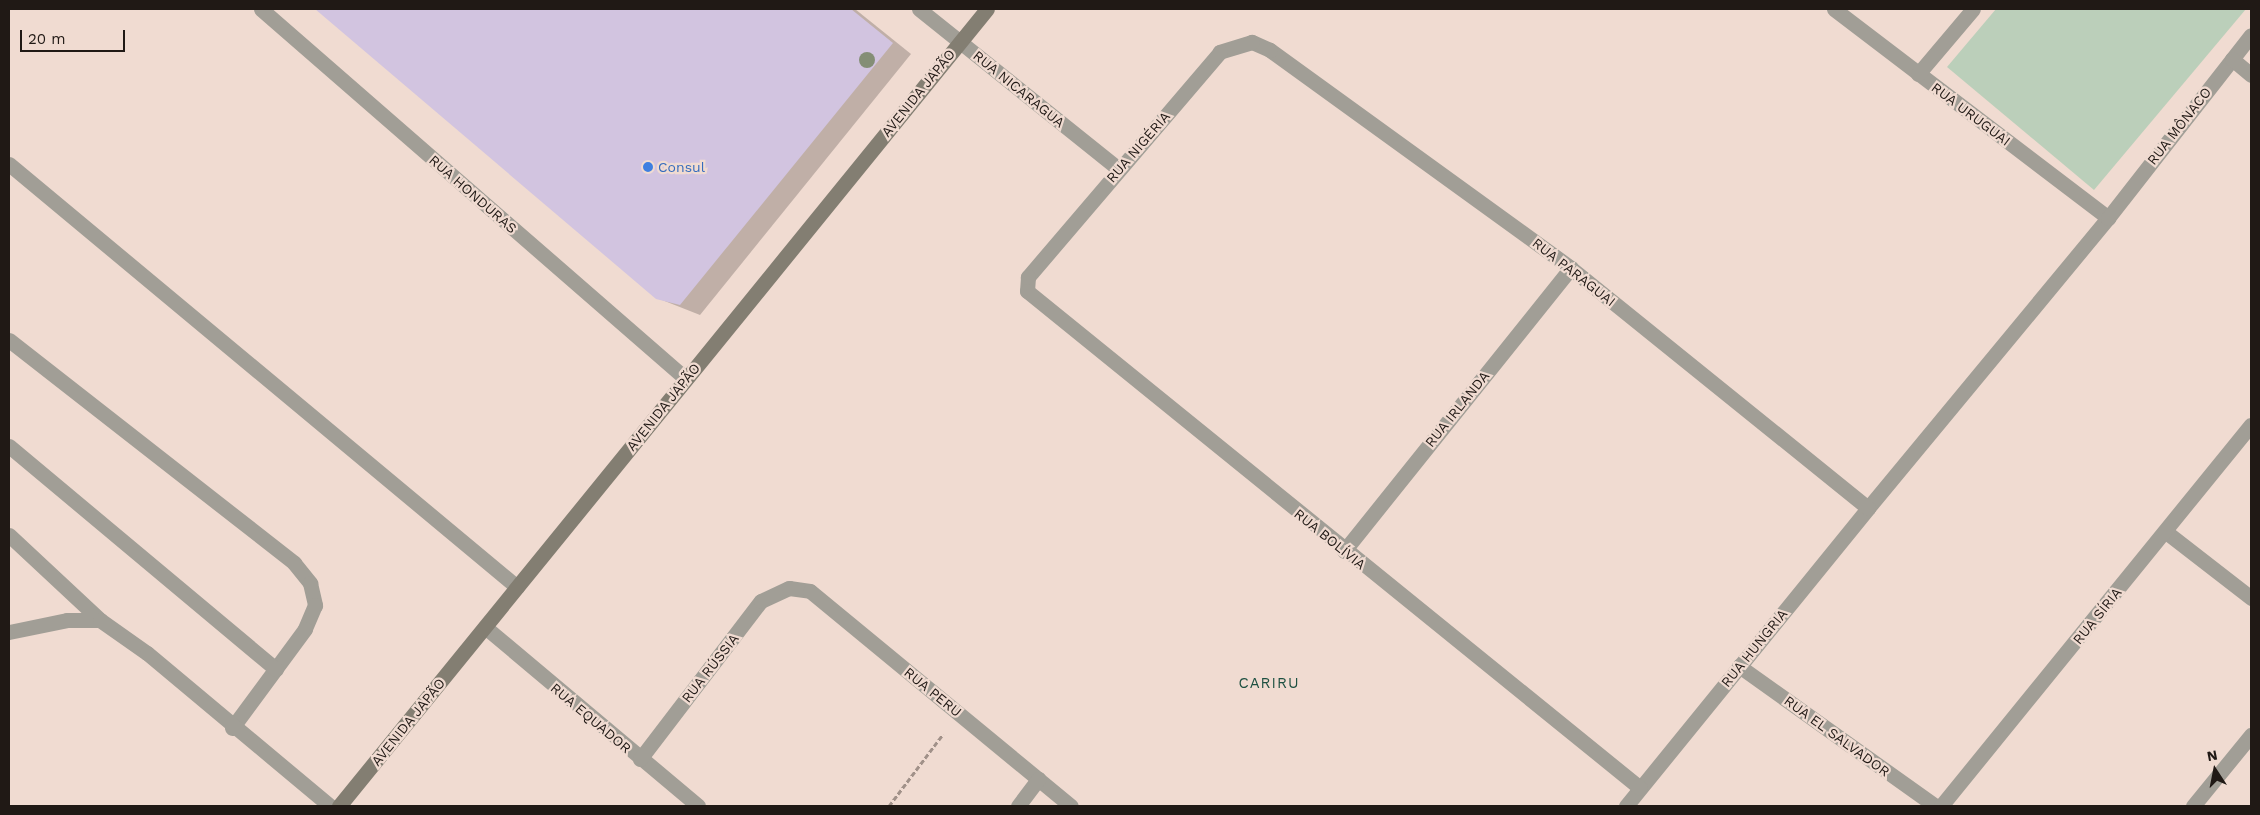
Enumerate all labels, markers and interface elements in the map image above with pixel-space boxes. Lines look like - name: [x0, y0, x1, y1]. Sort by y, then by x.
- scale bar: [22, 20, 128, 52]
- text: 20 m: [28, 30, 66, 48]
- street label: AVENIDA JAPÃO: [877, 45, 959, 141]
- street label: RUA NICARAGUA: [970, 47, 1068, 131]
- street label: RUA URUGUAI: [1928, 79, 2014, 149]
- street label: RUA MÔNACO: [2143, 84, 2215, 168]
- street label: RUA NIGÉRIA: [1102, 108, 1174, 186]
- street label: RUA HONDURAS: [425, 151, 521, 237]
- place label: Consul: [658, 159, 705, 175]
- marker: Consul: [642, 161, 654, 173]
- street label: RUA PARAGUAI: [1529, 234, 1619, 310]
- street label: AVENIDA JAPÃO: [622, 359, 704, 455]
- street label: RUA IRLANDA: [1421, 367, 1493, 451]
- street label: RUA BOLÍVIA: [1291, 505, 1369, 573]
- street label: RUA SÍRIA: [2069, 584, 2125, 648]
- street label: RUA HUNGRIA: [1717, 605, 1791, 691]
- street label: RUA RÚSSIA: [678, 630, 742, 706]
- street label: RUA PERU: [901, 664, 965, 720]
- street label: AVENIDA JAPÃO: [367, 674, 449, 770]
- district label: CARIRU: [1238, 675, 1300, 693]
- street label: RUA EQUADOR: [547, 679, 635, 757]
- street label: RUA EL SALVADOR: [1781, 692, 1893, 780]
- north arrow: [2190, 745, 2240, 795]
- text: N: [2206, 746, 2219, 764]

